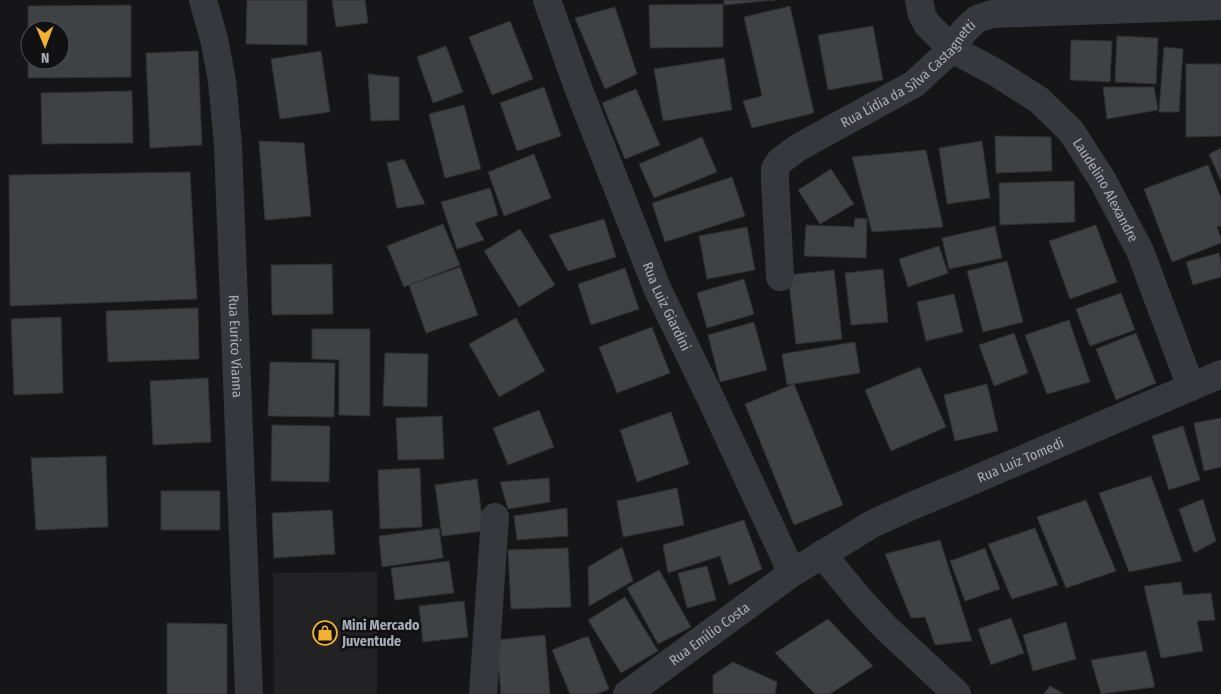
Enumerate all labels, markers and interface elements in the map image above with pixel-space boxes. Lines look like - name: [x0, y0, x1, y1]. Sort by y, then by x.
- street label: Rua Lídia da Silva Castagnetti: [838, 16, 979, 131]
- north arrow: [20, 20, 70, 70]
- text: N: [41, 49, 50, 66]
- street label: Laudelino Alexandre: [1069, 135, 1142, 245]
- street label: Rua Luiz Giardini: [639, 260, 695, 353]
- street label: Rua Eurico Vianna: [225, 295, 246, 398]
- street label: Rua Luiz Tomedi: [974, 434, 1066, 486]
- street label: Rua Emílio Costa: [666, 599, 753, 669]
- place label: Mini Mercado Juventude: [341, 617, 420, 650]
- shop icon: Mini Mercado Juventude: [312, 620, 338, 646]

